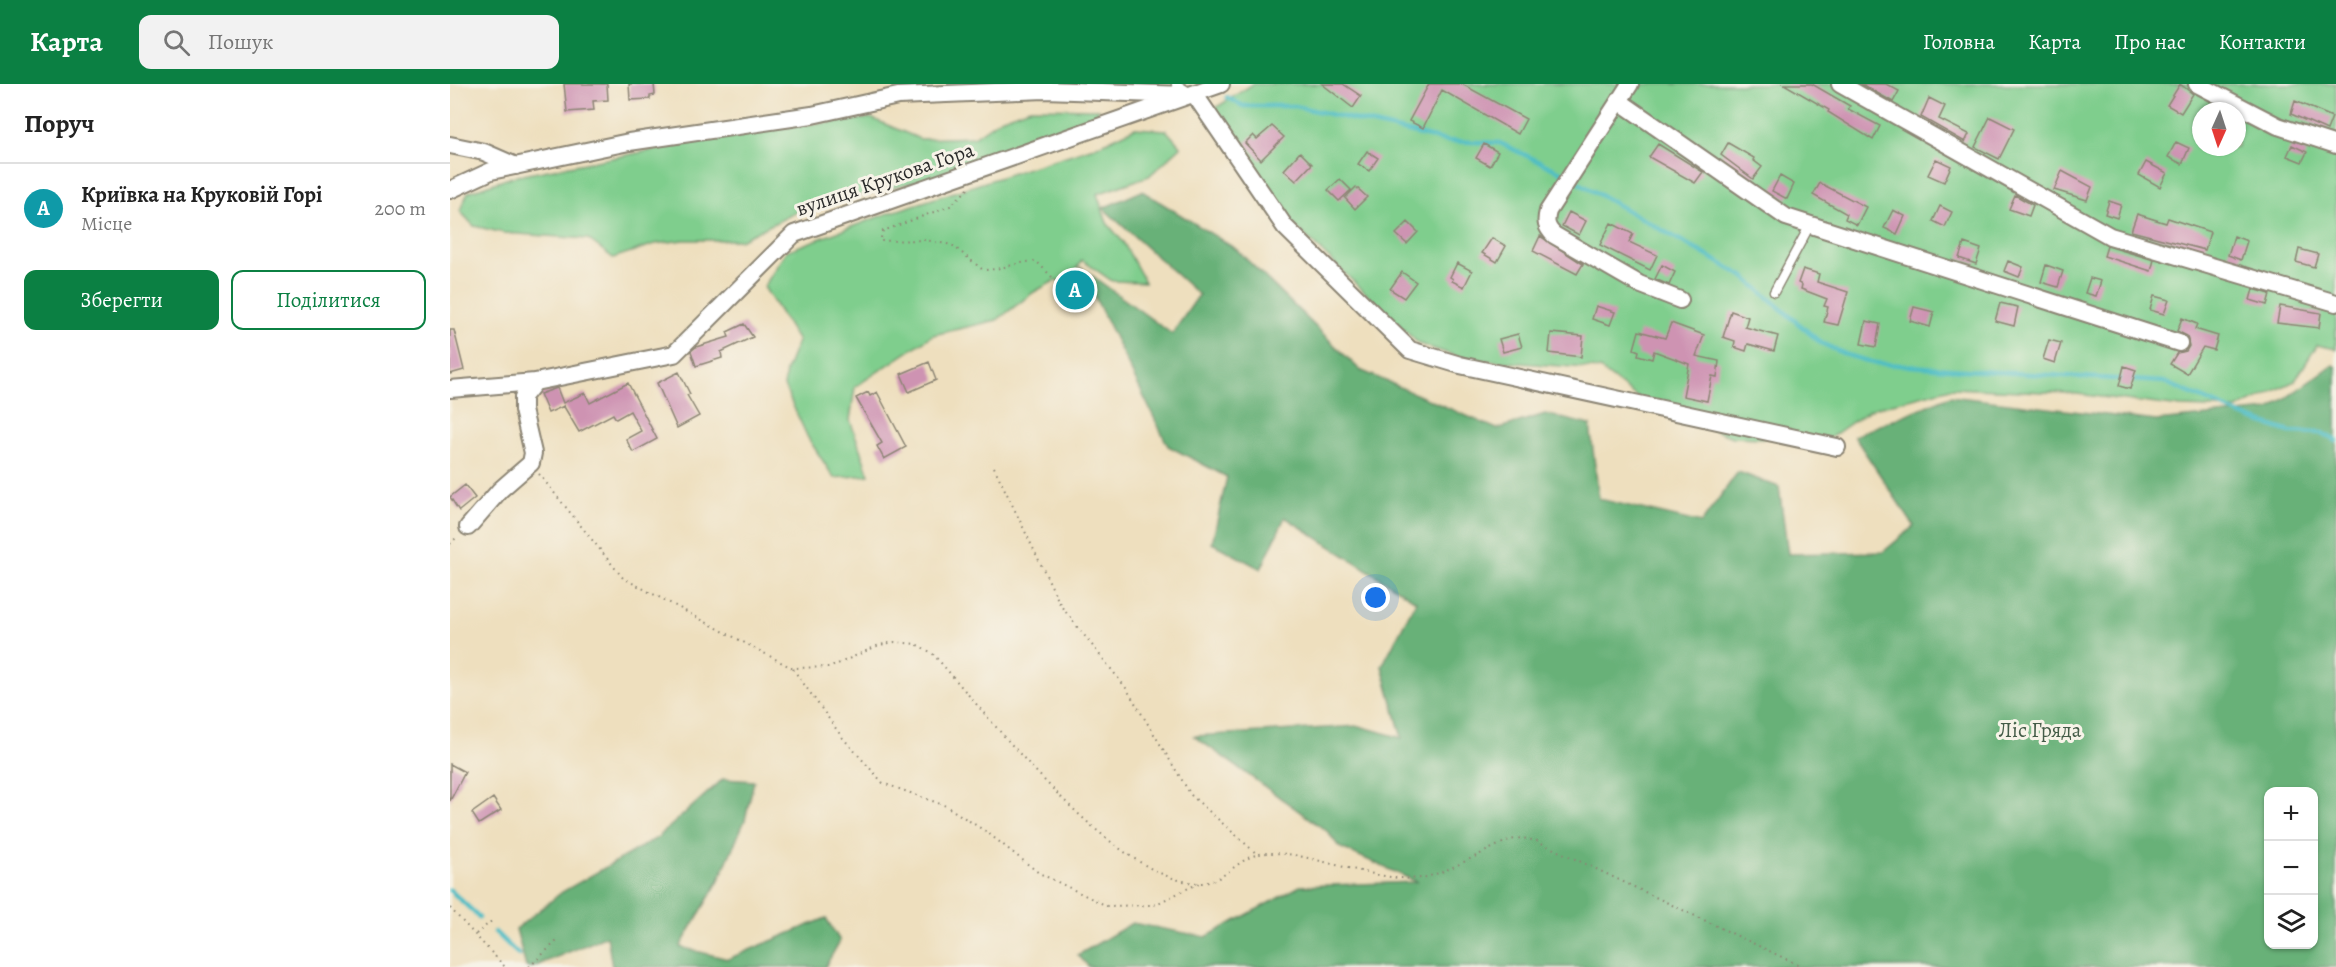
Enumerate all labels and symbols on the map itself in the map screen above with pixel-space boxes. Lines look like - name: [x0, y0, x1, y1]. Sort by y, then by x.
- north arrow: [2192, 102, 2246, 156]
- street label: вулиця Крукова Гора: [792, 135, 978, 223]
- pin: A: [1056, 268, 1094, 312]
- your location: [1361, 583, 1390, 612]
- park label: Ліс Гряда: [1999, 716, 2082, 744]

